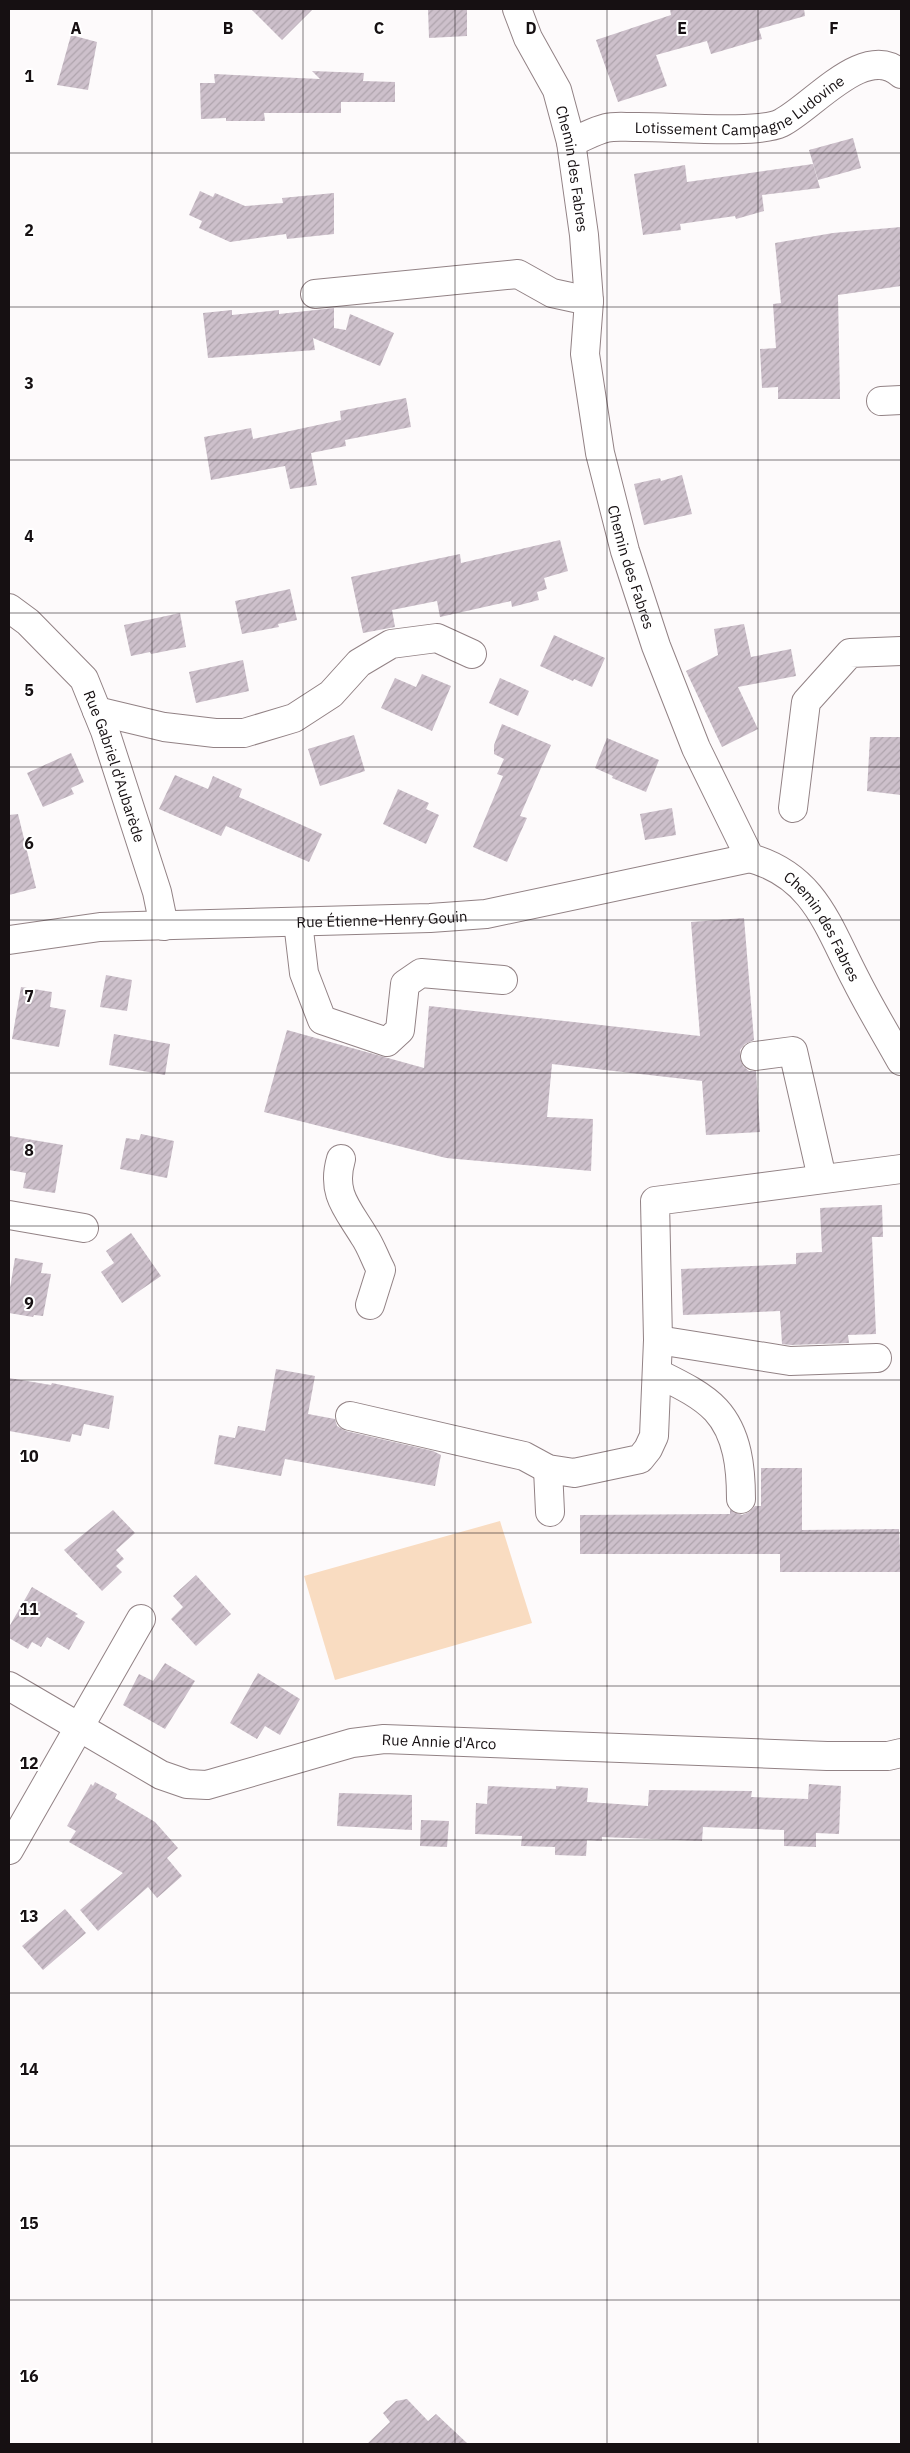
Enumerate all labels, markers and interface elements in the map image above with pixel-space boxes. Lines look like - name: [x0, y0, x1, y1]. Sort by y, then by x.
- text: A: [71, 18, 82, 38]
- text: B: [223, 18, 234, 38]
- text: C: [374, 18, 384, 38]
- text: D: [525, 18, 537, 38]
- text: E: [677, 18, 687, 38]
- text: F: [829, 18, 839, 38]
- text: 1: [24, 66, 34, 86]
- street label: Lotissement Campagne Ludovine: [635, 70, 847, 139]
- street label: Chemin des Fabres: [552, 103, 593, 233]
- text: 2: [24, 220, 34, 240]
- text: 3: [24, 373, 34, 393]
- street label: Chemin des Fabres: [604, 503, 659, 631]
- text: 4: [24, 526, 34, 546]
- text: 5: [24, 680, 34, 700]
- street label: Rue Gabriel d'Aubarède: [80, 687, 150, 844]
- text: 6: [24, 833, 34, 853]
- street label: Chemin des Fabres: [780, 867, 865, 985]
- street label: Rue Étienne-Henry Gouin: [296, 906, 468, 931]
- text: 7: [24, 986, 34, 1006]
- text: 8: [24, 1140, 34, 1160]
- text: 9: [24, 1293, 34, 1313]
- text: 10: [19, 1446, 39, 1466]
- text: 11: [19, 1599, 39, 1619]
- street label: Rue Annie d'Arco: [381, 1729, 497, 1753]
- text: 12: [19, 1753, 39, 1773]
- text: 13: [19, 1906, 39, 1926]
- text: 14: [19, 2059, 39, 2079]
- text: 15: [19, 2213, 39, 2233]
- text: 16: [19, 2366, 39, 2386]

